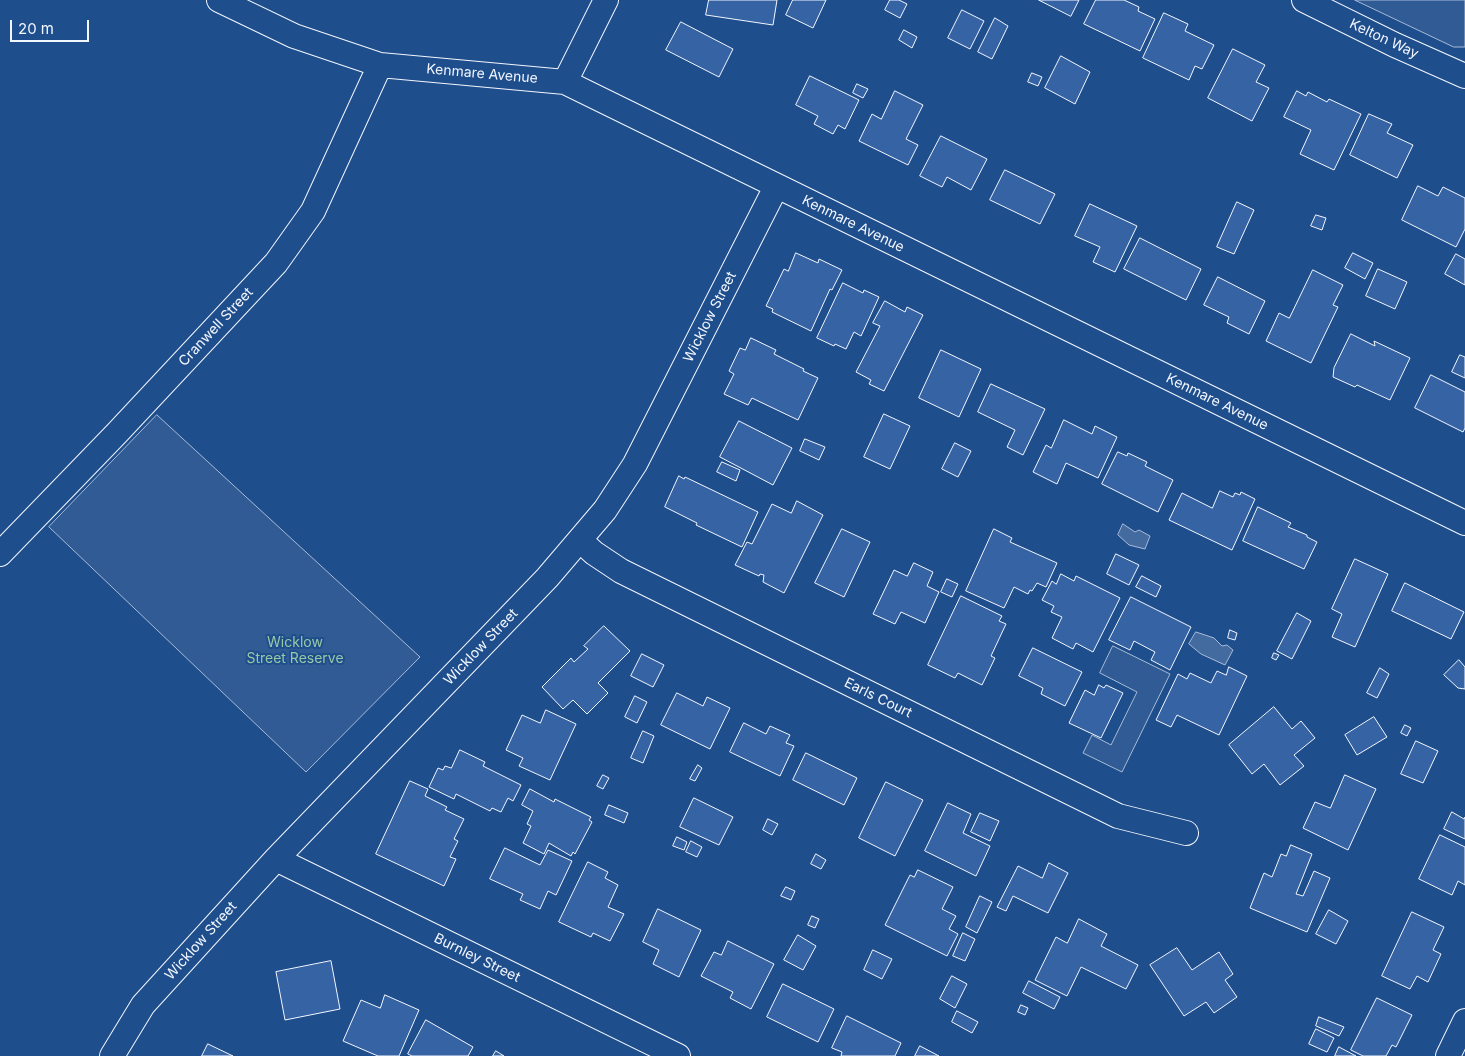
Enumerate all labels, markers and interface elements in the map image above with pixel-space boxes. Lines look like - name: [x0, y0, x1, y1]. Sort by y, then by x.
- scale bar: [12, 10, 91, 42]
- street label: Kelton Way: [1347, 16, 1421, 62]
- text: 20 m: [18, 19, 54, 38]
- street label: Kenmare Avenue: [426, 61, 538, 87]
- street label: Kenmare Avenue: [799, 192, 907, 256]
- street label: Wicklow Street: [680, 269, 740, 365]
- street label: Cranwell Street: [175, 284, 257, 370]
- street label: Kenmare Avenue: [1163, 370, 1271, 434]
- street label: Wicklow Street: [440, 605, 522, 689]
- park label: Wicklow Street Reserve: [246, 635, 344, 668]
- street label: Earls Court: [841, 674, 915, 722]
- street label: Wicklow Street: [162, 898, 240, 984]
- street label: Burnley Street: [431, 930, 523, 986]

